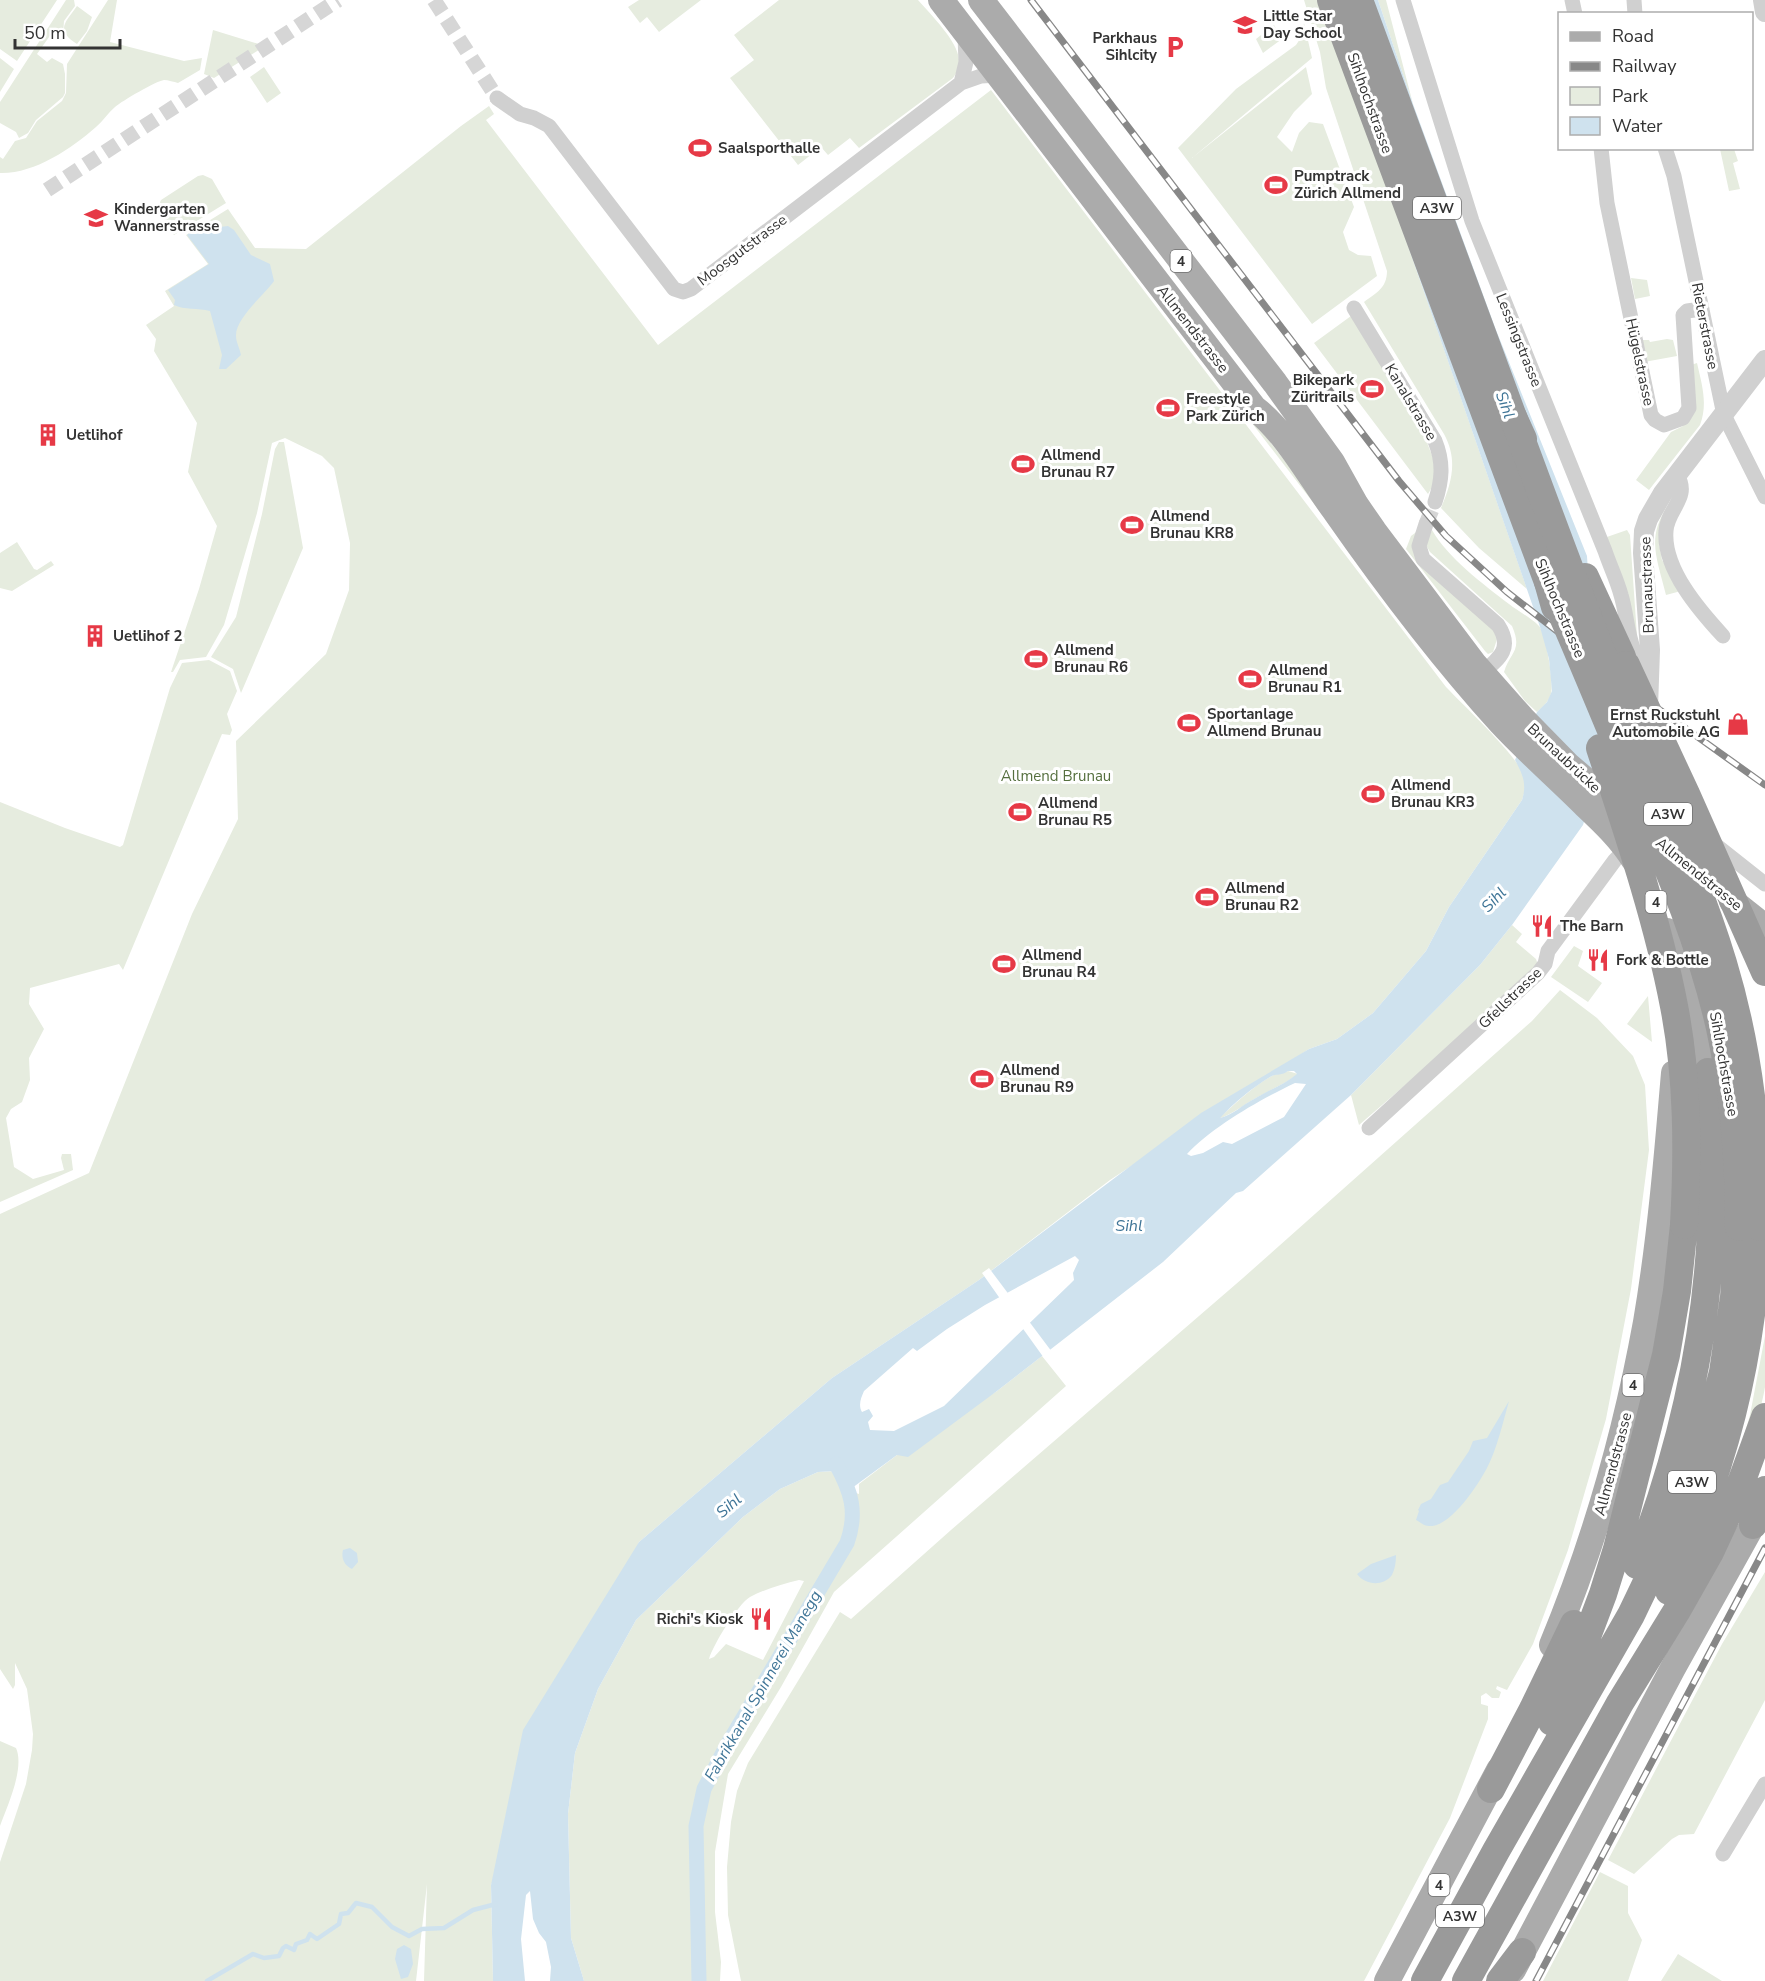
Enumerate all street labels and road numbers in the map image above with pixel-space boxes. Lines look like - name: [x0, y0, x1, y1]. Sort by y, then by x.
- street label: Sihlhochstrasse: [1342, 50, 1398, 156]
- road number: A3W: [1413, 197, 1461, 219]
- street label: Moosgutstrasse: [693, 210, 791, 290]
- road number: 4: [1170, 250, 1192, 272]
- street label: Allmendstrasse: [1153, 281, 1234, 377]
- street label: Rieterstrasse: [1687, 281, 1723, 371]
- street label: Lessingstrasse: [1491, 290, 1547, 390]
- street label: Hügelstrasse: [1621, 316, 1659, 408]
- street label: Kanalstrasse: [1380, 360, 1442, 444]
- street label: Brunaustrasse: [1635, 536, 1659, 634]
- street label: Sihlhochstrasse: [1530, 555, 1590, 661]
- street label: Brunaubrücke: [1523, 719, 1605, 797]
- road number: A3W: [1644, 803, 1692, 825]
- street label: Allmendstrasse: [1652, 833, 1746, 915]
- road number: 4: [1646, 891, 1666, 913]
- street label: Gfellstrasse: [1474, 963, 1546, 1033]
- street label: Sihlhochstrasse: [1705, 1010, 1743, 1118]
- road number: 4: [1622, 1374, 1644, 1396]
- street label: Allmendstrasse: [1590, 1410, 1636, 1518]
- road number: A3W: [1668, 1471, 1716, 1493]
- road number: 4: [1428, 1874, 1450, 1896]
- road number: A3W: [1436, 1905, 1484, 1927]

